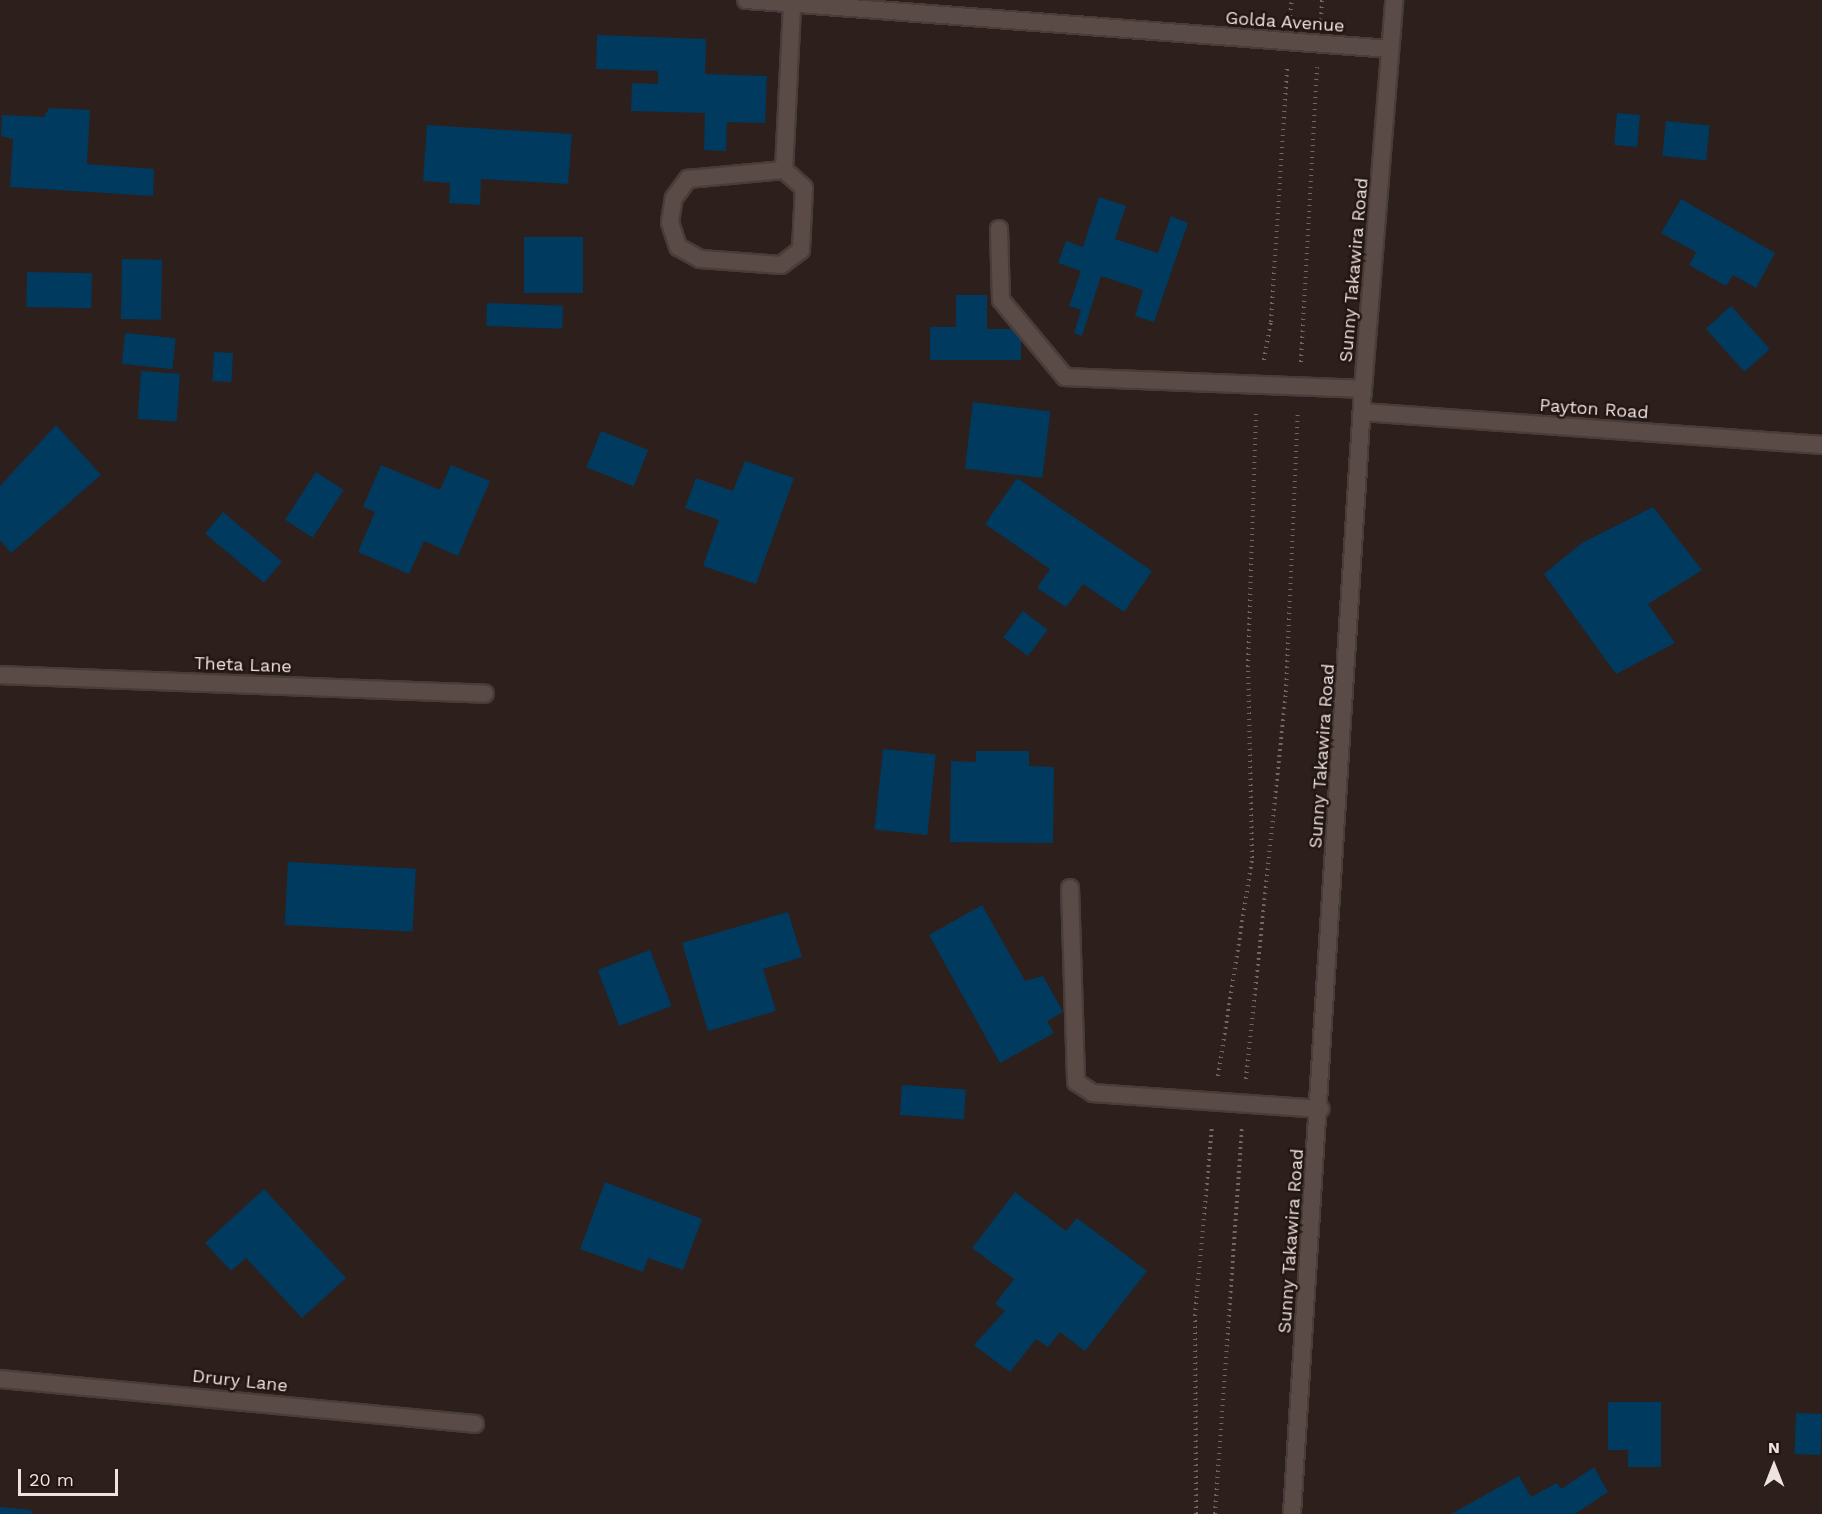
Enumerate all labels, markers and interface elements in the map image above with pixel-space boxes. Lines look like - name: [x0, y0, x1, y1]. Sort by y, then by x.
- street label: Golda Avenue: [1224, 7, 1346, 37]
- street label: Sunny Takawira Road: [1335, 176, 1373, 364]
- street label: Payton Road: [1539, 394, 1649, 424]
- street label: Theta Lane: [194, 652, 292, 678]
- street label: Sunny Takawira Road: [1305, 662, 1339, 850]
- street label: Sunny Takawira Road: [1274, 1147, 1308, 1335]
- street label: Drury Lane: [191, 1365, 289, 1397]
- north arrow: [1744, 1436, 1804, 1496]
- text: N: [1768, 1438, 1780, 1457]
- scale bar: [21, 1457, 122, 1495]
- text: 20 m: [29, 1469, 74, 1490]

